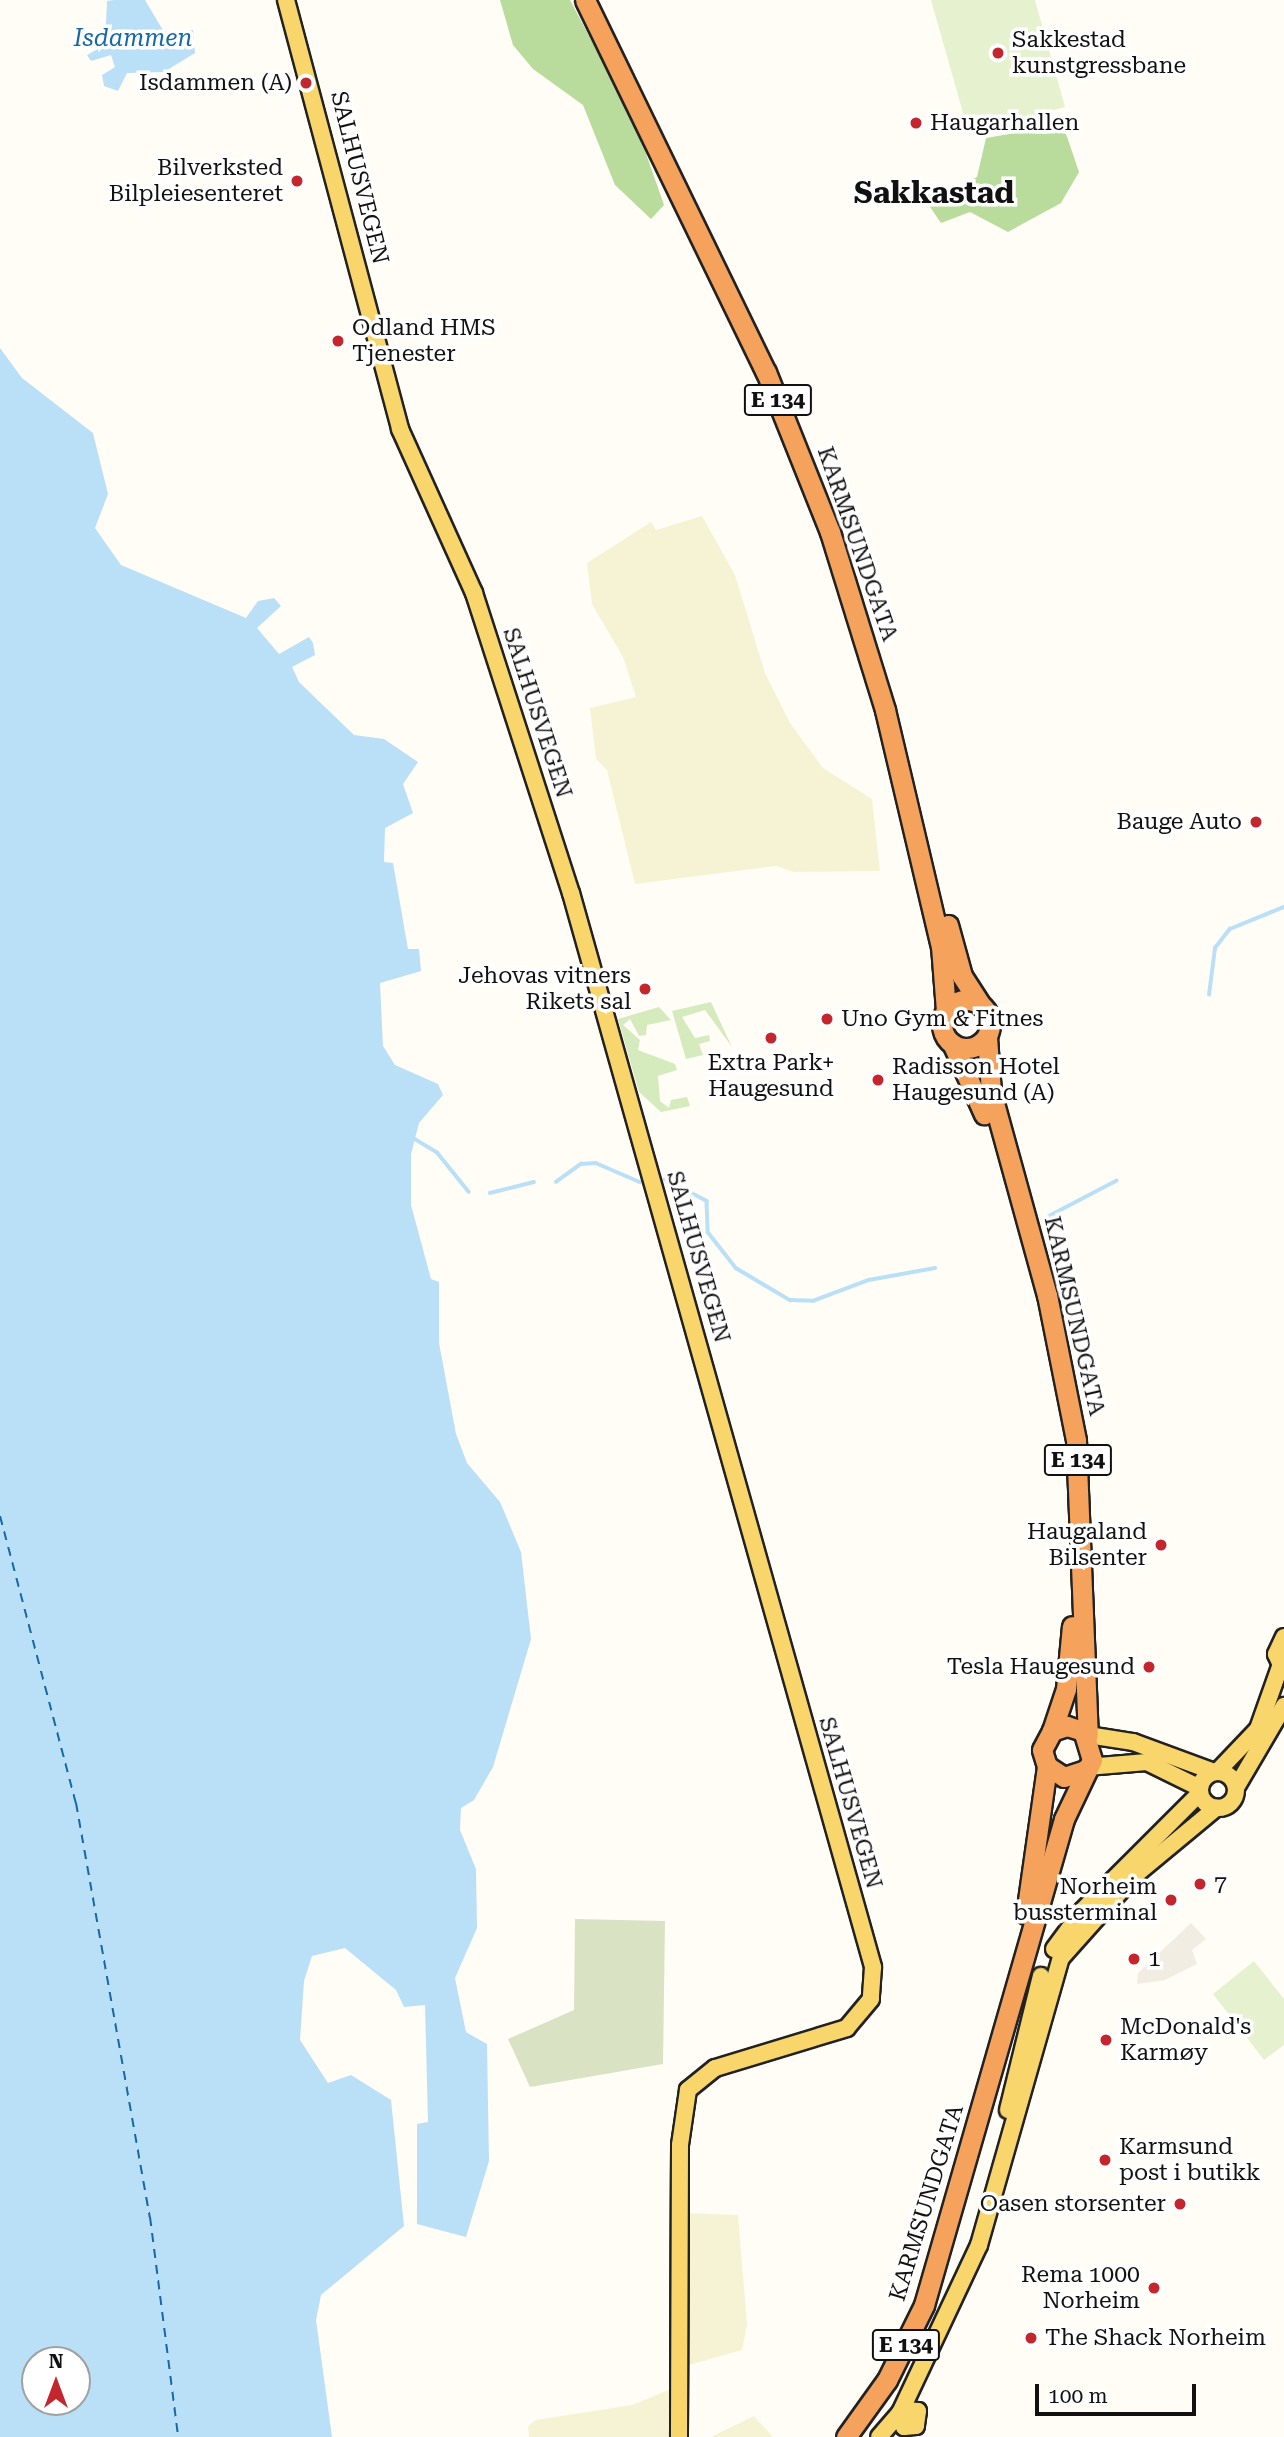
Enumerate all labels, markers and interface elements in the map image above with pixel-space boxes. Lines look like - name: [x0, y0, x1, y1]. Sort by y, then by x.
- water label: Isdammen: [74, 25, 192, 53]
- place label: Sakkestad kunstgressbane: [1012, 26, 1186, 80]
- marker: Sakkestad kunstgressbane: [990, 45, 1006, 61]
- place label: Isdammen (A): [139, 69, 292, 97]
- marker: Isdammen (A): [298, 75, 314, 91]
- street label: SALHUSVEGEN: [324, 89, 394, 267]
- place label: Haugarhallen: [930, 109, 1079, 137]
- marker: Haugarhallen: [908, 115, 924, 131]
- place label: Bilverksted Bilpleiesenteret: [109, 154, 283, 208]
- marker: Bilverksted Bilpleiesenteret: [289, 173, 305, 189]
- district label: Sakkastad: [854, 175, 1014, 211]
- place label: Odland HMS Tjenester: [352, 314, 495, 368]
- marker: Odland HMS Tjenester: [330, 333, 346, 349]
- road number: E 134: [743, 382, 813, 418]
- street label: KARMSUNDGATA: [811, 443, 903, 645]
- street label: SALHUSVEGEN: [496, 624, 578, 802]
- place label: Bauge Auto: [1116, 808, 1242, 836]
- marker: Bauge Auto: [1248, 814, 1264, 830]
- place label: Jehovas vitners Rikets sal: [458, 962, 631, 1016]
- marker: Jehovas vitners Rikets sal: [637, 981, 653, 997]
- place label: Uno Gym & Fitnes: [841, 1005, 1043, 1033]
- marker: Uno Gym & Fitnes: [819, 1011, 835, 1027]
- marker: Extra Park+ Haugesund: [763, 1030, 779, 1046]
- place label: Extra Park+ Haugesund: [707, 1049, 835, 1103]
- place label: Radisson Hotel Haugesund (A): [892, 1053, 1059, 1107]
- marker: Radisson Hotel Haugesund (A): [870, 1072, 886, 1088]
- street label: SALHUSVEGEN: [660, 1168, 736, 1346]
- street label: KARMSUNDGATA: [1038, 1214, 1110, 1418]
- road number: E 134: [1043, 1442, 1113, 1478]
- place label: Haugaland Bilsenter: [1027, 1518, 1147, 1572]
- marker: Haugaland Bilsenter: [1153, 1537, 1169, 1553]
- place label: Tesla Haugesund: [947, 1653, 1135, 1681]
- marker: Tesla Haugesund: [1141, 1659, 1157, 1675]
- street label: SALHUSVEGEN: [812, 1714, 888, 1892]
- place label: 7: [1214, 1870, 1227, 1898]
- place label: Norheim bussterminal: [1013, 1873, 1157, 1927]
- marker: 7: [1192, 1876, 1208, 1892]
- marker: Norheim bussterminal: [1163, 1892, 1179, 1908]
- place label: 1: [1148, 1945, 1161, 1973]
- marker: 1: [1126, 1951, 1142, 1967]
- place label: McDonald's Karmøy: [1120, 2013, 1251, 2067]
- marker: McDonald's Karmøy: [1098, 2032, 1114, 2048]
- street label: KARMSUNDGATA: [884, 2101, 970, 2305]
- place label: Karmsund post i butikk: [1119, 2133, 1260, 2187]
- marker: Karmsund post i butikk: [1097, 2152, 1113, 2168]
- place label: Oasen storsenter: [980, 2190, 1166, 2218]
- marker: Oasen storsenter: [1172, 2196, 1188, 2212]
- place label: Rema 1000 Norheim: [1021, 2261, 1140, 2315]
- marker: Rema 1000 Norheim: [1146, 2280, 1162, 2296]
- place label: The Shack Norheim: [1045, 2324, 1266, 2352]
- road number: E 134: [871, 2328, 941, 2362]
- marker: The Shack Norheim: [1023, 2330, 1039, 2346]
- north arrow: [21, 2346, 91, 2416]
- text: N: [49, 2350, 63, 2373]
- scale bar: [1039, 2370, 1200, 2414]
- text: 100 m: [1048, 2384, 1108, 2408]

